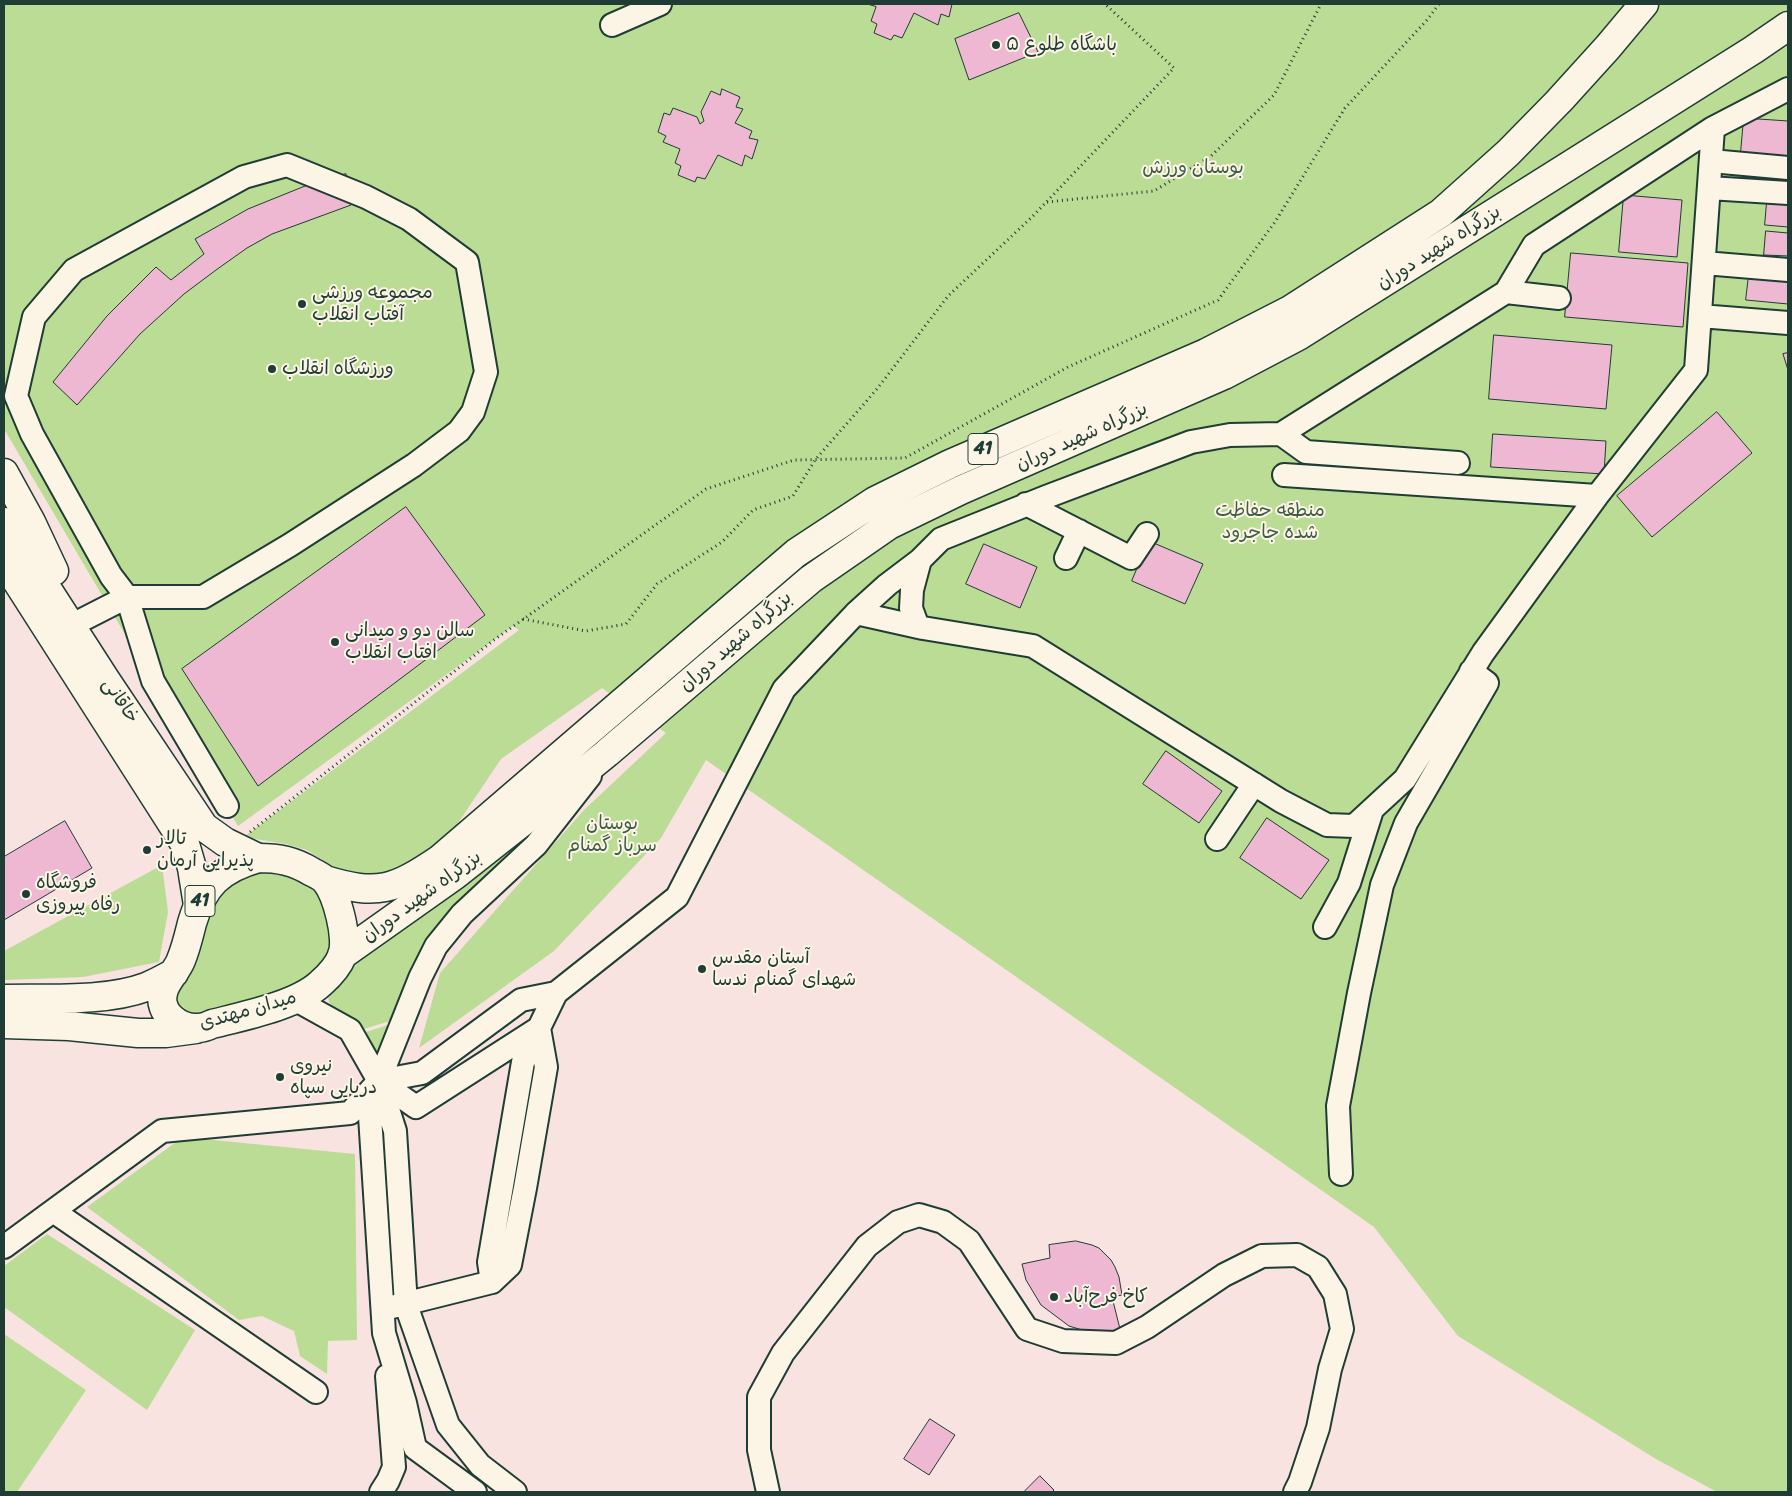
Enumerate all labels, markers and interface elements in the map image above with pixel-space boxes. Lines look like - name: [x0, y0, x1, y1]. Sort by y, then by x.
- place label: باشگاه طلوع ۵: [1006, 34, 1117, 56]
- marker: باشگاه طلوع ۵: [990, 39, 1002, 51]
- park label: بوستان ورزش: [1142, 157, 1244, 179]
- street label: بزرگراه شهید دوران: [1373, 201, 1505, 295]
- place label: مجموعه ورزشی آفتاب انقلاب: [312, 282, 433, 326]
- marker: مجموعه ورزشی آفتاب انقلاب: [296, 298, 308, 310]
- place label: ورزشگاه انقلاب: [282, 358, 394, 380]
- marker: ورزشگاه انقلاب: [266, 363, 278, 375]
- street label: بزرگراه شهید دوران: [1013, 398, 1151, 476]
- road number: 41: [968, 434, 998, 464]
- park label: منطقه حفاظت شده جاجرود: [1215, 500, 1325, 544]
- street label: بزرگراه شهید دوران: [675, 587, 797, 697]
- place label: سالن دو و میدانی افتاب انقلاب: [345, 620, 474, 664]
- marker: سالن دو و میدانی افتاب انقلاب: [329, 636, 341, 648]
- street label: خاقانی: [97, 674, 143, 728]
- park label: بوستان سرباز گمنام: [567, 813, 657, 857]
- place label: تالار پذیرایی آرمان: [157, 828, 254, 872]
- marker: تالار پذیرایی آرمان: [141, 844, 153, 856]
- street label: بزرگراه شهید دوران: [358, 846, 486, 948]
- place label: فروشگاه رفاه پیروزی: [36, 872, 120, 916]
- road number: 41: [185, 886, 215, 916]
- marker: فروشگاه رفاه پیروزی: [20, 888, 32, 900]
- place label: آستان مقدس شهدای گمنام ندسا: [712, 947, 856, 991]
- marker: آستان مقدس شهدای گمنام ندسا: [696, 963, 708, 975]
- street label: میدان مهتدی: [197, 986, 299, 1036]
- place label: نیروی دریایی سپاه: [290, 1055, 377, 1099]
- marker: نیروی دریایی سپاه: [274, 1071, 286, 1083]
- place label: کاخ فرح‌آباد: [1064, 1286, 1148, 1308]
- marker: کاخ فرح‌آباد: [1048, 1291, 1060, 1303]

